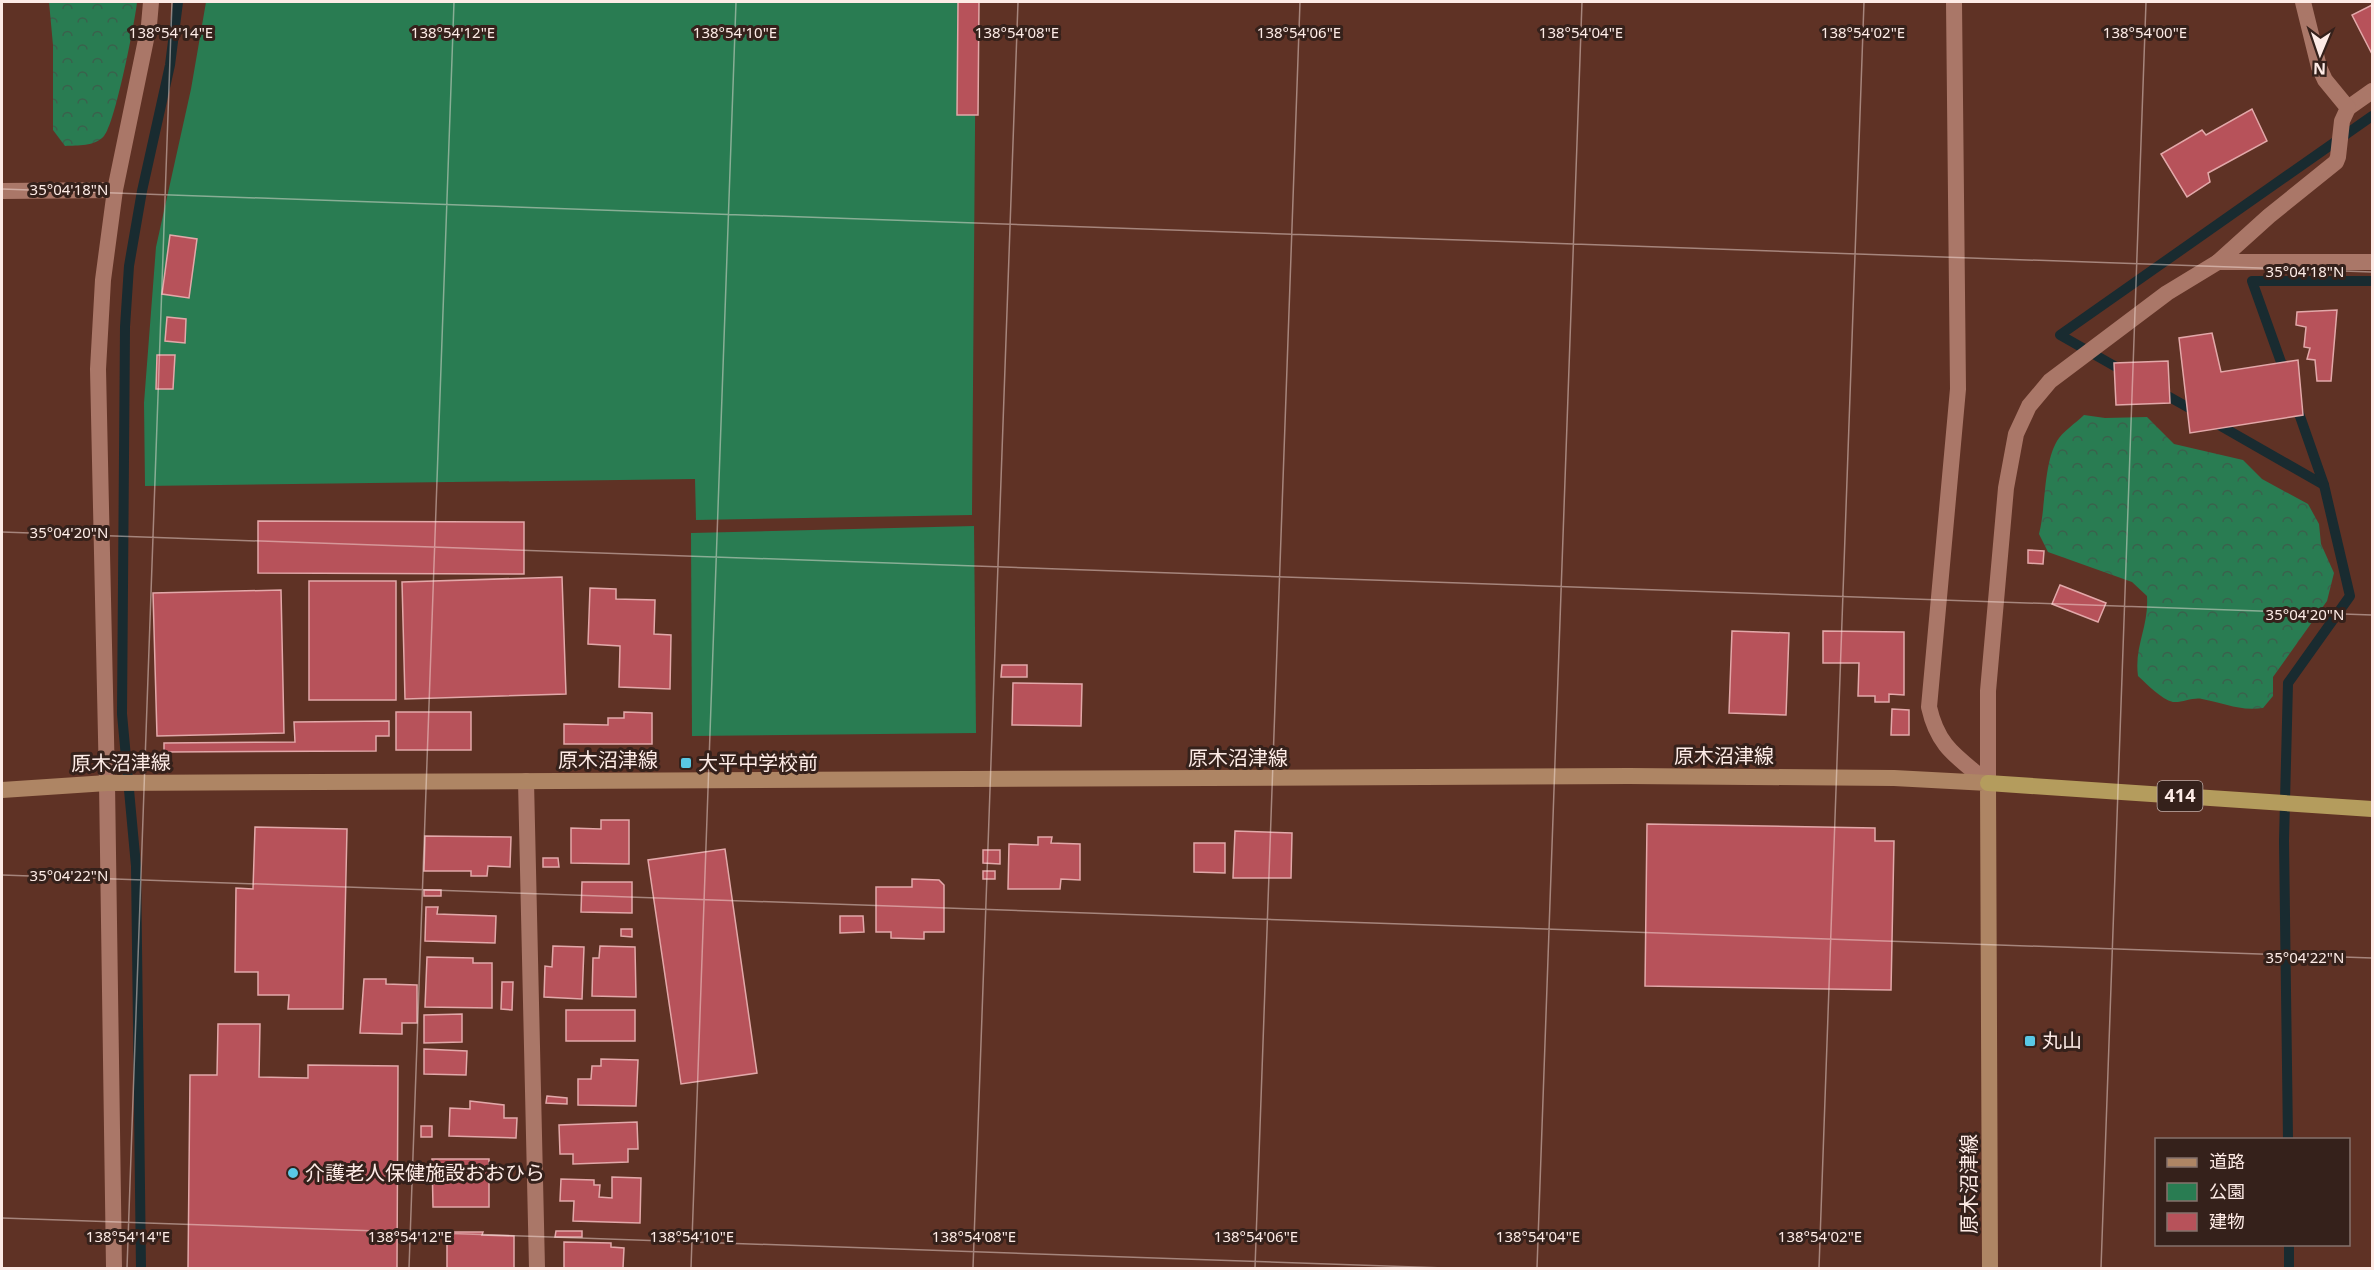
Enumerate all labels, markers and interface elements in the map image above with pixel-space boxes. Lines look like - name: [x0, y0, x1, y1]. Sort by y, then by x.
- text: 138°54'14"E: [129, 22, 213, 42]
- text: 138°54'12"E: [411, 22, 495, 42]
- text: 138°54'10"E: [693, 22, 777, 42]
- text: 138°54'08"E: [975, 22, 1059, 42]
- text: 138°54'06"E: [1257, 22, 1341, 42]
- text: 138°54'04"E: [1539, 22, 1623, 42]
- text: 138°54'02"E: [1821, 22, 1905, 42]
- text: 138°54'00"E: [2103, 22, 2187, 42]
- north arrow: [2290, 24, 2350, 84]
- text: N: [2313, 58, 2326, 80]
- text: 35°04'18"N: [30, 179, 108, 199]
- text: 35°04'18"N: [2266, 261, 2344, 281]
- text: 35°04'20"N: [30, 522, 108, 542]
- text: 35°04'20"N: [2266, 604, 2344, 624]
- street label: 原木沼津線: [1674, 742, 1774, 769]
- street label: 原木沼津線: [1188, 744, 1288, 771]
- street label: 原木沼津線: [558, 746, 658, 773]
- street label: 原木沼津線: [71, 748, 171, 777]
- place label: 大平中学校前: [698, 749, 818, 776]
- marker: 大平中学校前: [679, 756, 693, 770]
- road number: 414: [2158, 781, 2202, 811]
- text: 35°04'22"N: [30, 865, 108, 885]
- text: 35°04'22"N: [2266, 947, 2344, 967]
- place label: 丸山: [2042, 1027, 2082, 1054]
- marker: 丸山: [2023, 1034, 2037, 1048]
- street label: 原木沼津線: [1955, 1134, 1982, 1234]
- legend: [2155, 1138, 2350, 1246]
- text: 道路: [2209, 1149, 2245, 1173]
- place label: 介護老人保健施設おおひら: [305, 1159, 545, 1186]
- marker: 介護老人保健施設おおひら: [286, 1166, 300, 1180]
- text: 公園: [2209, 1179, 2245, 1203]
- text: 建物: [2209, 1209, 2245, 1233]
- text: 138°54'14"E: [86, 1226, 170, 1246]
- text: 138°54'12"E: [368, 1226, 452, 1246]
- text: 138°54'10"E: [650, 1226, 734, 1246]
- text: 138°54'08"E: [932, 1226, 1016, 1246]
- text: 138°54'06"E: [1214, 1226, 1298, 1246]
- text: 138°54'04"E: [1496, 1226, 1580, 1246]
- text: 138°54'02"E: [1778, 1226, 1862, 1246]

